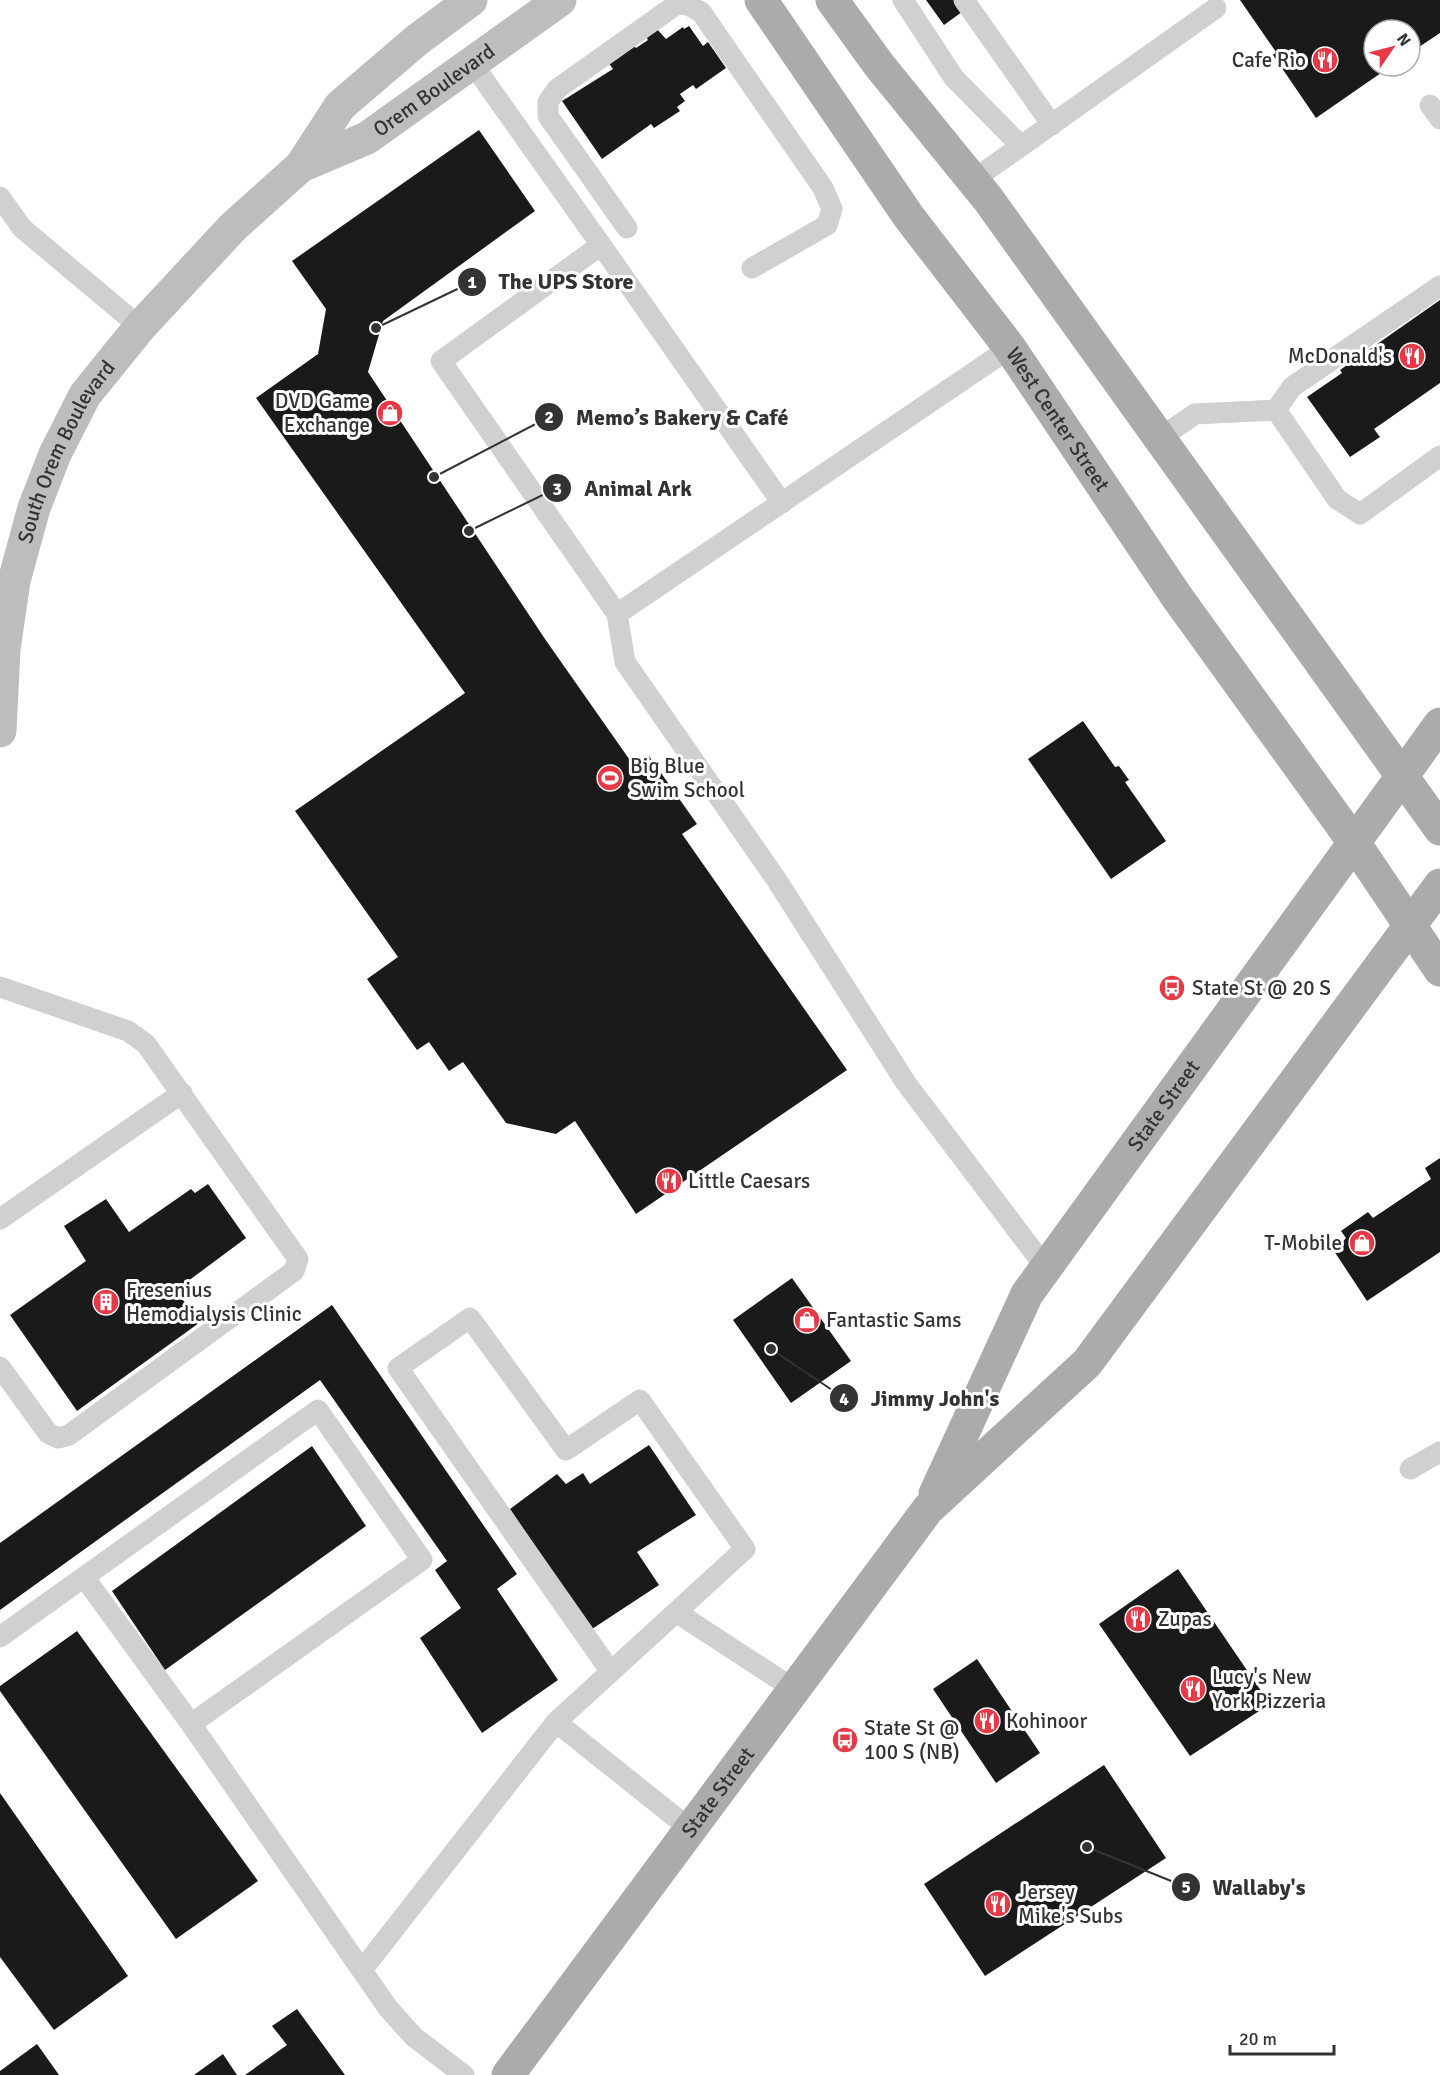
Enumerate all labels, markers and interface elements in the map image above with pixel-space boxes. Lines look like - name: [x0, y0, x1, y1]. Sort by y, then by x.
- north arrow: [1362, 18, 1422, 78]
- text: N: [1392, 30, 1415, 50]
- street label: Orem Boulevard: [368, 38, 500, 142]
- restaurant icon: Cafe Rio: [1310, 45, 1340, 75]
- place label: Cafe Rio: [1232, 47, 1306, 73]
- callout: The UPS Store: [457, 262, 646, 302]
- text: The UPS Store: [499, 268, 634, 295]
- text: 1: [467, 271, 477, 293]
- restaurant icon: McDonald's: [1397, 341, 1427, 371]
- street label: West Center Street: [1000, 342, 1115, 496]
- place label: McDonald's: [1288, 343, 1392, 369]
- street label: South Orem Boulevard: [12, 355, 121, 546]
- place label: DVD Game Exchange: [275, 388, 370, 438]
- callout: Memo’s Bakery & Café: [534, 397, 801, 437]
- shop icon: DVD Game Exchange: [375, 398, 405, 428]
- text: Memo’s Bakery & Café: [576, 404, 788, 431]
- text: 2: [544, 406, 554, 428]
- callout: Animal Ark: [542, 468, 704, 508]
- text: Animal Ark: [584, 475, 692, 502]
- text: 3: [552, 478, 562, 500]
- place label: Big Blue Swim School: [630, 753, 745, 803]
- sports icon: Big Blue Swim School: [595, 763, 625, 793]
- bus stop icon: State St @ 20 S: [1157, 973, 1187, 1003]
- place label: State St @ 20 S: [1192, 975, 1331, 1001]
- street label: State Street: [1122, 1055, 1205, 1156]
- restaurant icon: Little Caesars: [654, 1166, 684, 1196]
- place label: Little Caesars: [688, 1168, 810, 1194]
- shop icon: T-Mobile: [1347, 1228, 1377, 1258]
- place label: T-Mobile: [1264, 1230, 1342, 1256]
- place label: Fresenius Hemodialysis Clinic: [126, 1277, 302, 1327]
- building icon: Fresenius Hemodialysis Clinic: [91, 1287, 121, 1317]
- shop icon: Fantastic Sams: [792, 1305, 822, 1335]
- place label: Fantastic Sams: [826, 1307, 962, 1333]
- callout: Jimmy John's: [829, 1378, 1011, 1418]
- text: Jimmy John's: [871, 1385, 1000, 1412]
- text: 4: [839, 1388, 849, 1410]
- restaurant icon: Zupas: [1123, 1604, 1153, 1634]
- place label: Zupas: [1158, 1606, 1212, 1632]
- place label: Lucy's New York Pizzeria: [1212, 1664, 1326, 1714]
- restaurant icon: Lucy's New York Pizzeria: [1178, 1674, 1208, 1704]
- restaurant icon: Kohinoor: [972, 1706, 1002, 1736]
- place label: Kohinoor: [1006, 1708, 1088, 1734]
- place label: State St @ 100 S (NB): [864, 1715, 960, 1765]
- bus stop icon: State St @ 100 S (NB): [830, 1725, 860, 1755]
- street label: State Street: [676, 1742, 760, 1843]
- callout: Wallaby's: [1171, 1867, 1318, 1907]
- text: Wallaby's: [1213, 1874, 1306, 1901]
- text: 5: [1181, 1876, 1191, 1898]
- place label: Jersey Mike's Subs: [1018, 1879, 1123, 1929]
- restaurant icon: Jersey Mike's Subs: [983, 1889, 1013, 1919]
- scale bar: [1230, 2018, 1334, 2056]
- text: 20 m: [1239, 2028, 1277, 2050]

